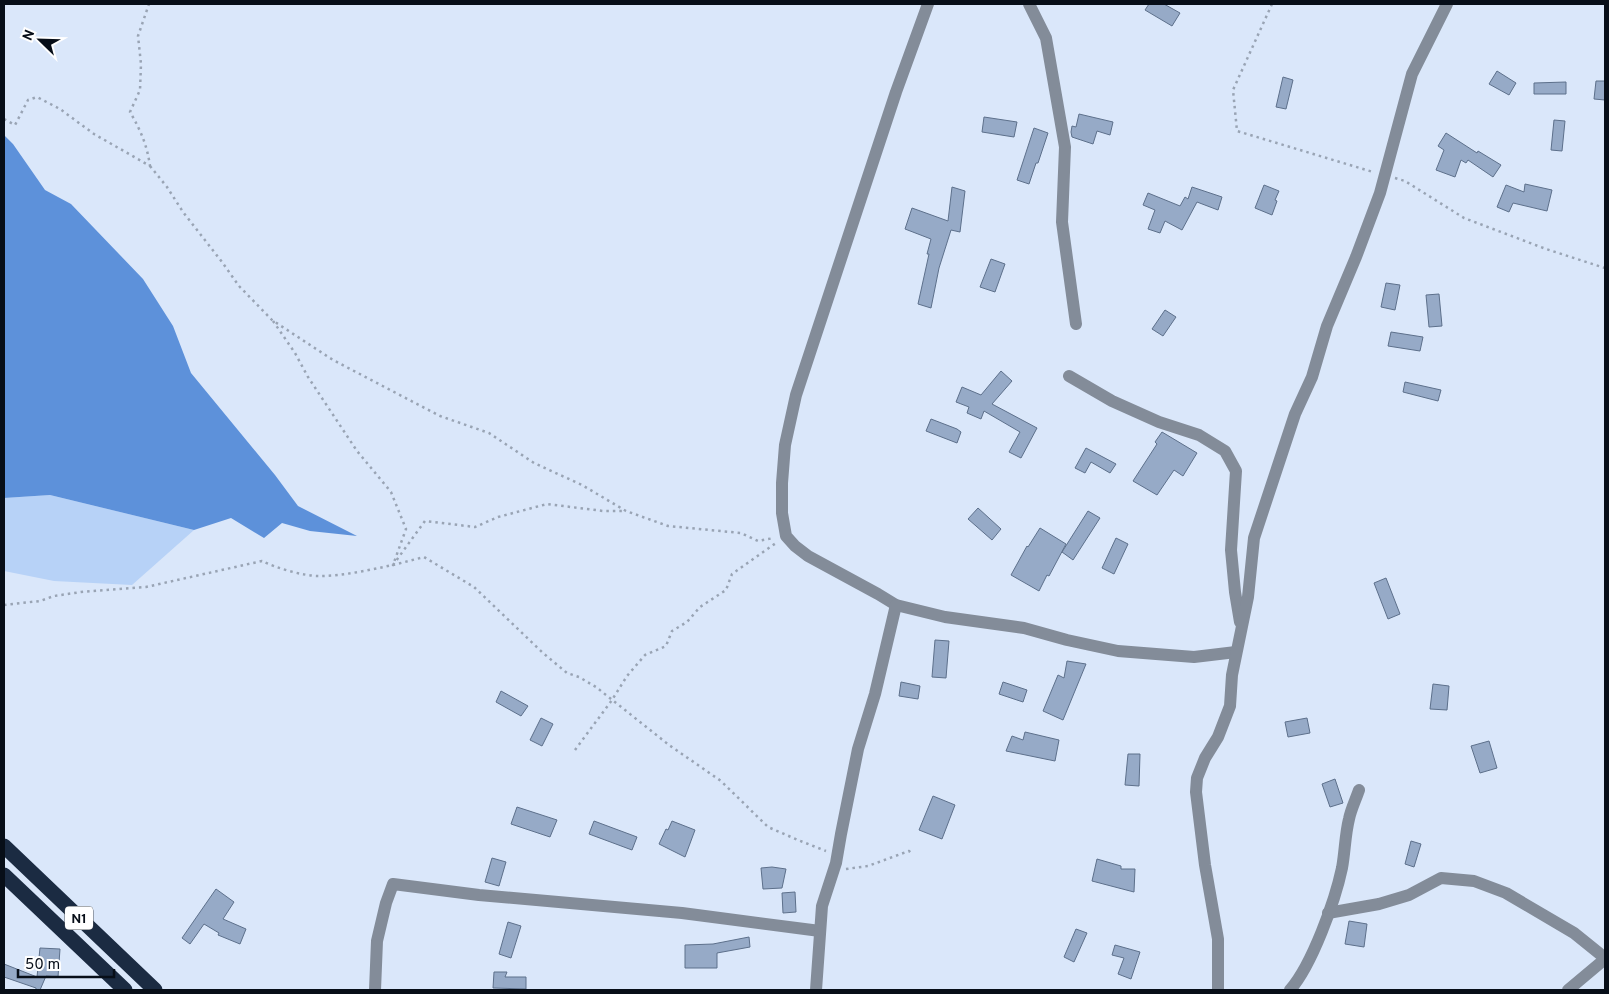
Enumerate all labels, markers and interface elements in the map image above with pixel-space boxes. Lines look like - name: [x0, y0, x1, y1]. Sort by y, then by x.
- north arrow: [15, 15, 65, 65]
- text: N: [20, 28, 39, 43]
- road number: N1: [65, 906, 93, 930]
- scale bar: [18, 946, 114, 978]
- text: 50 m: [25, 956, 60, 975]

